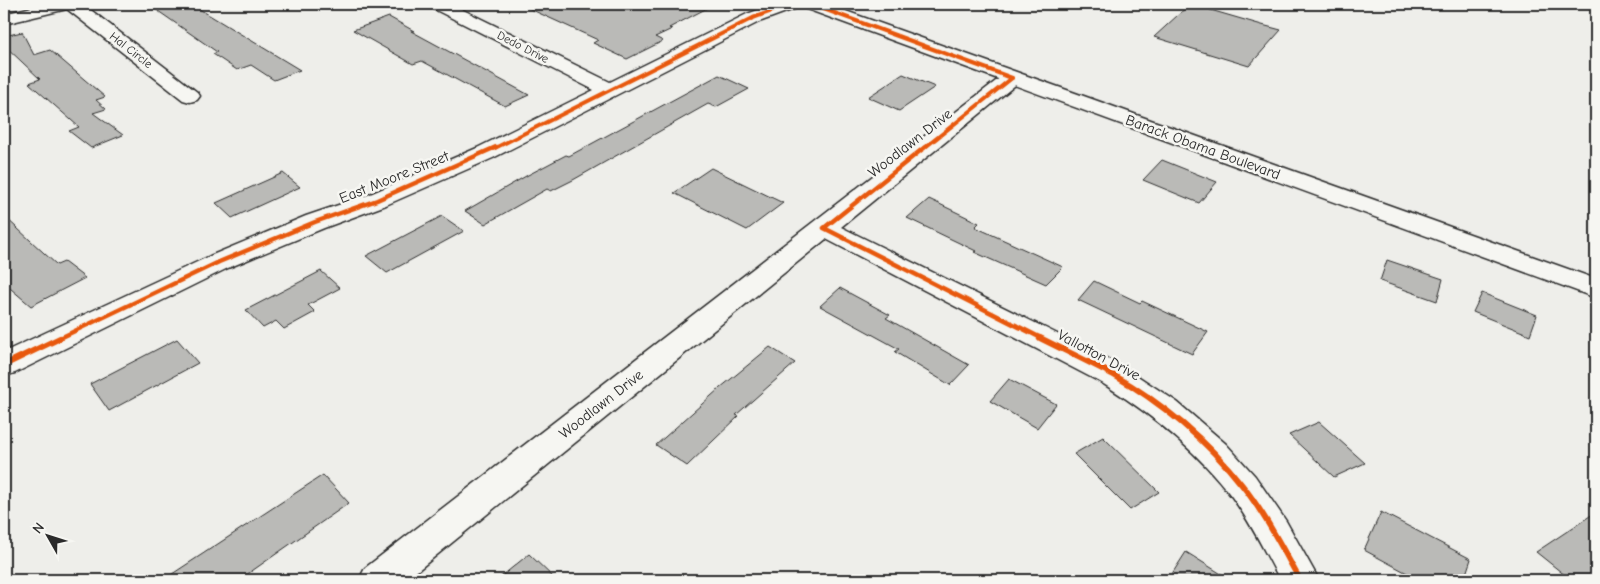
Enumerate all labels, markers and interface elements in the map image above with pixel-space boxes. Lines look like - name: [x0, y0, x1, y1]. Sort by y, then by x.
- street label: Dedo Drive: [495, 28, 551, 66]
- street label: Hal Circle: [107, 29, 155, 71]
- street label: Woodlawn Drive: [864, 104, 956, 181]
- street label: Barack Obama Boulevard: [1123, 111, 1283, 183]
- street label: East Moore Street: [337, 147, 452, 207]
- street label: Vallotton Drive: [1055, 326, 1144, 385]
- street label: Woodlawn Drive: [555, 365, 647, 442]
- north arrow: [22, 512, 72, 562]
- text: N: [29, 519, 48, 537]

